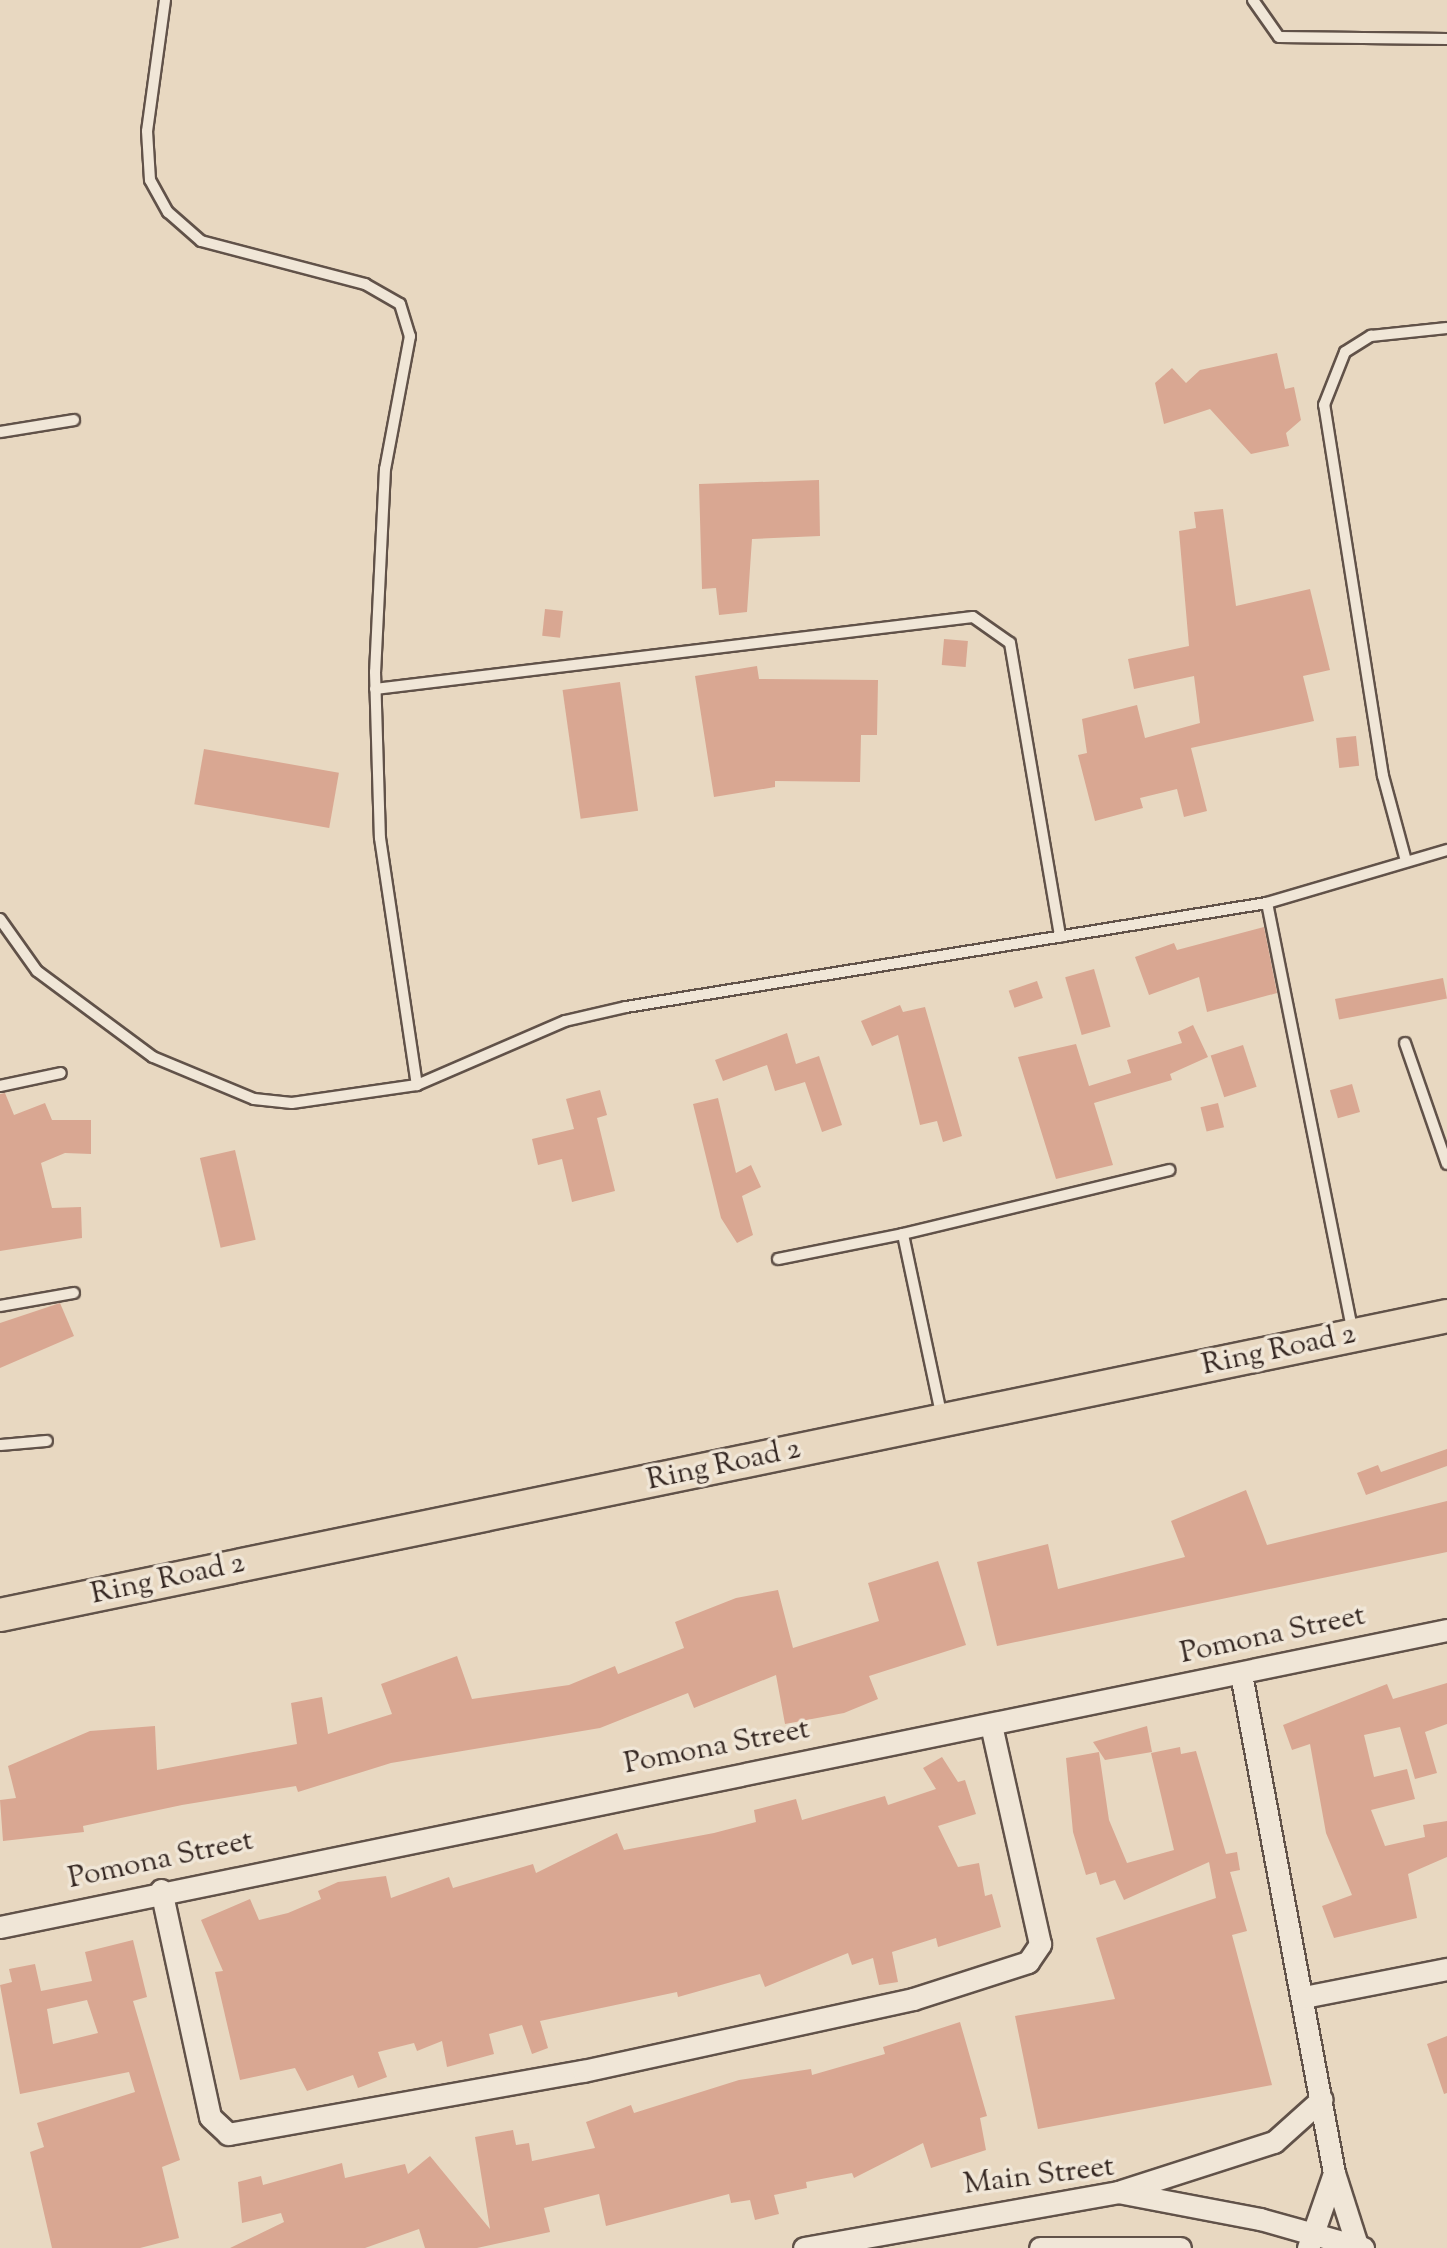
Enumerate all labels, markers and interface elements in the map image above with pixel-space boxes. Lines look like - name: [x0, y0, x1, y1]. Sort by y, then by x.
- street label: Ring Road 2: [1199, 1317, 1359, 1385]
- street label: Ring Road 2: [644, 1432, 804, 1500]
- street label: Ring Road 2: [88, 1546, 248, 1614]
- street label: Pomona Street: [1177, 1599, 1369, 1673]
- street label: Pomona Street: [621, 1712, 813, 1784]
- street label: Pomona Street: [65, 1824, 257, 1898]
- street label: Main Street: [962, 2150, 1116, 2204]

